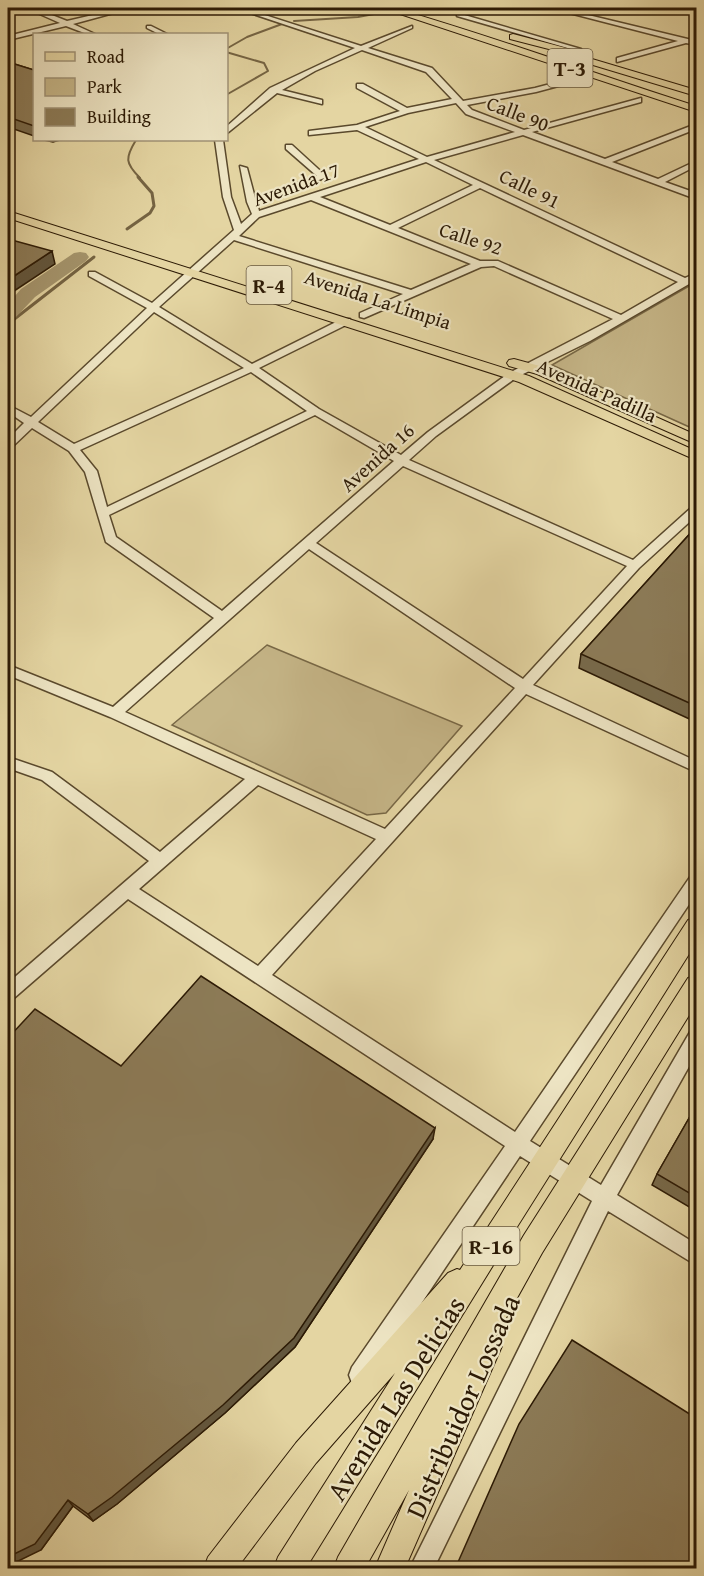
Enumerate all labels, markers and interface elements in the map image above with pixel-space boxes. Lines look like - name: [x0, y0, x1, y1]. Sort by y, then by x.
- legend: [33, 33, 228, 141]
- text: Road: [87, 43, 125, 70]
- road number: T-3: [548, 49, 592, 87]
- text: Park: [87, 73, 123, 100]
- street label: Calle 90: [483, 88, 553, 138]
- text: Building: [87, 103, 151, 130]
- street label: Avenida 17: [248, 155, 344, 213]
- street label: Calle 91: [495, 161, 565, 215]
- street label: Calle 92: [436, 214, 506, 262]
- street label: Avenida La Limpia: [301, 262, 456, 337]
- road number: R-4: [246, 266, 292, 304]
- street label: Avenida Padilla: [532, 351, 662, 430]
- street label: Avenida 16: [334, 416, 420, 498]
- road number: R-16: [462, 1227, 520, 1265]
- street label: Distribuidor Lossada: [394, 1287, 530, 1525]
- street label: Avenida Las Delicias: [315, 1288, 475, 1508]

